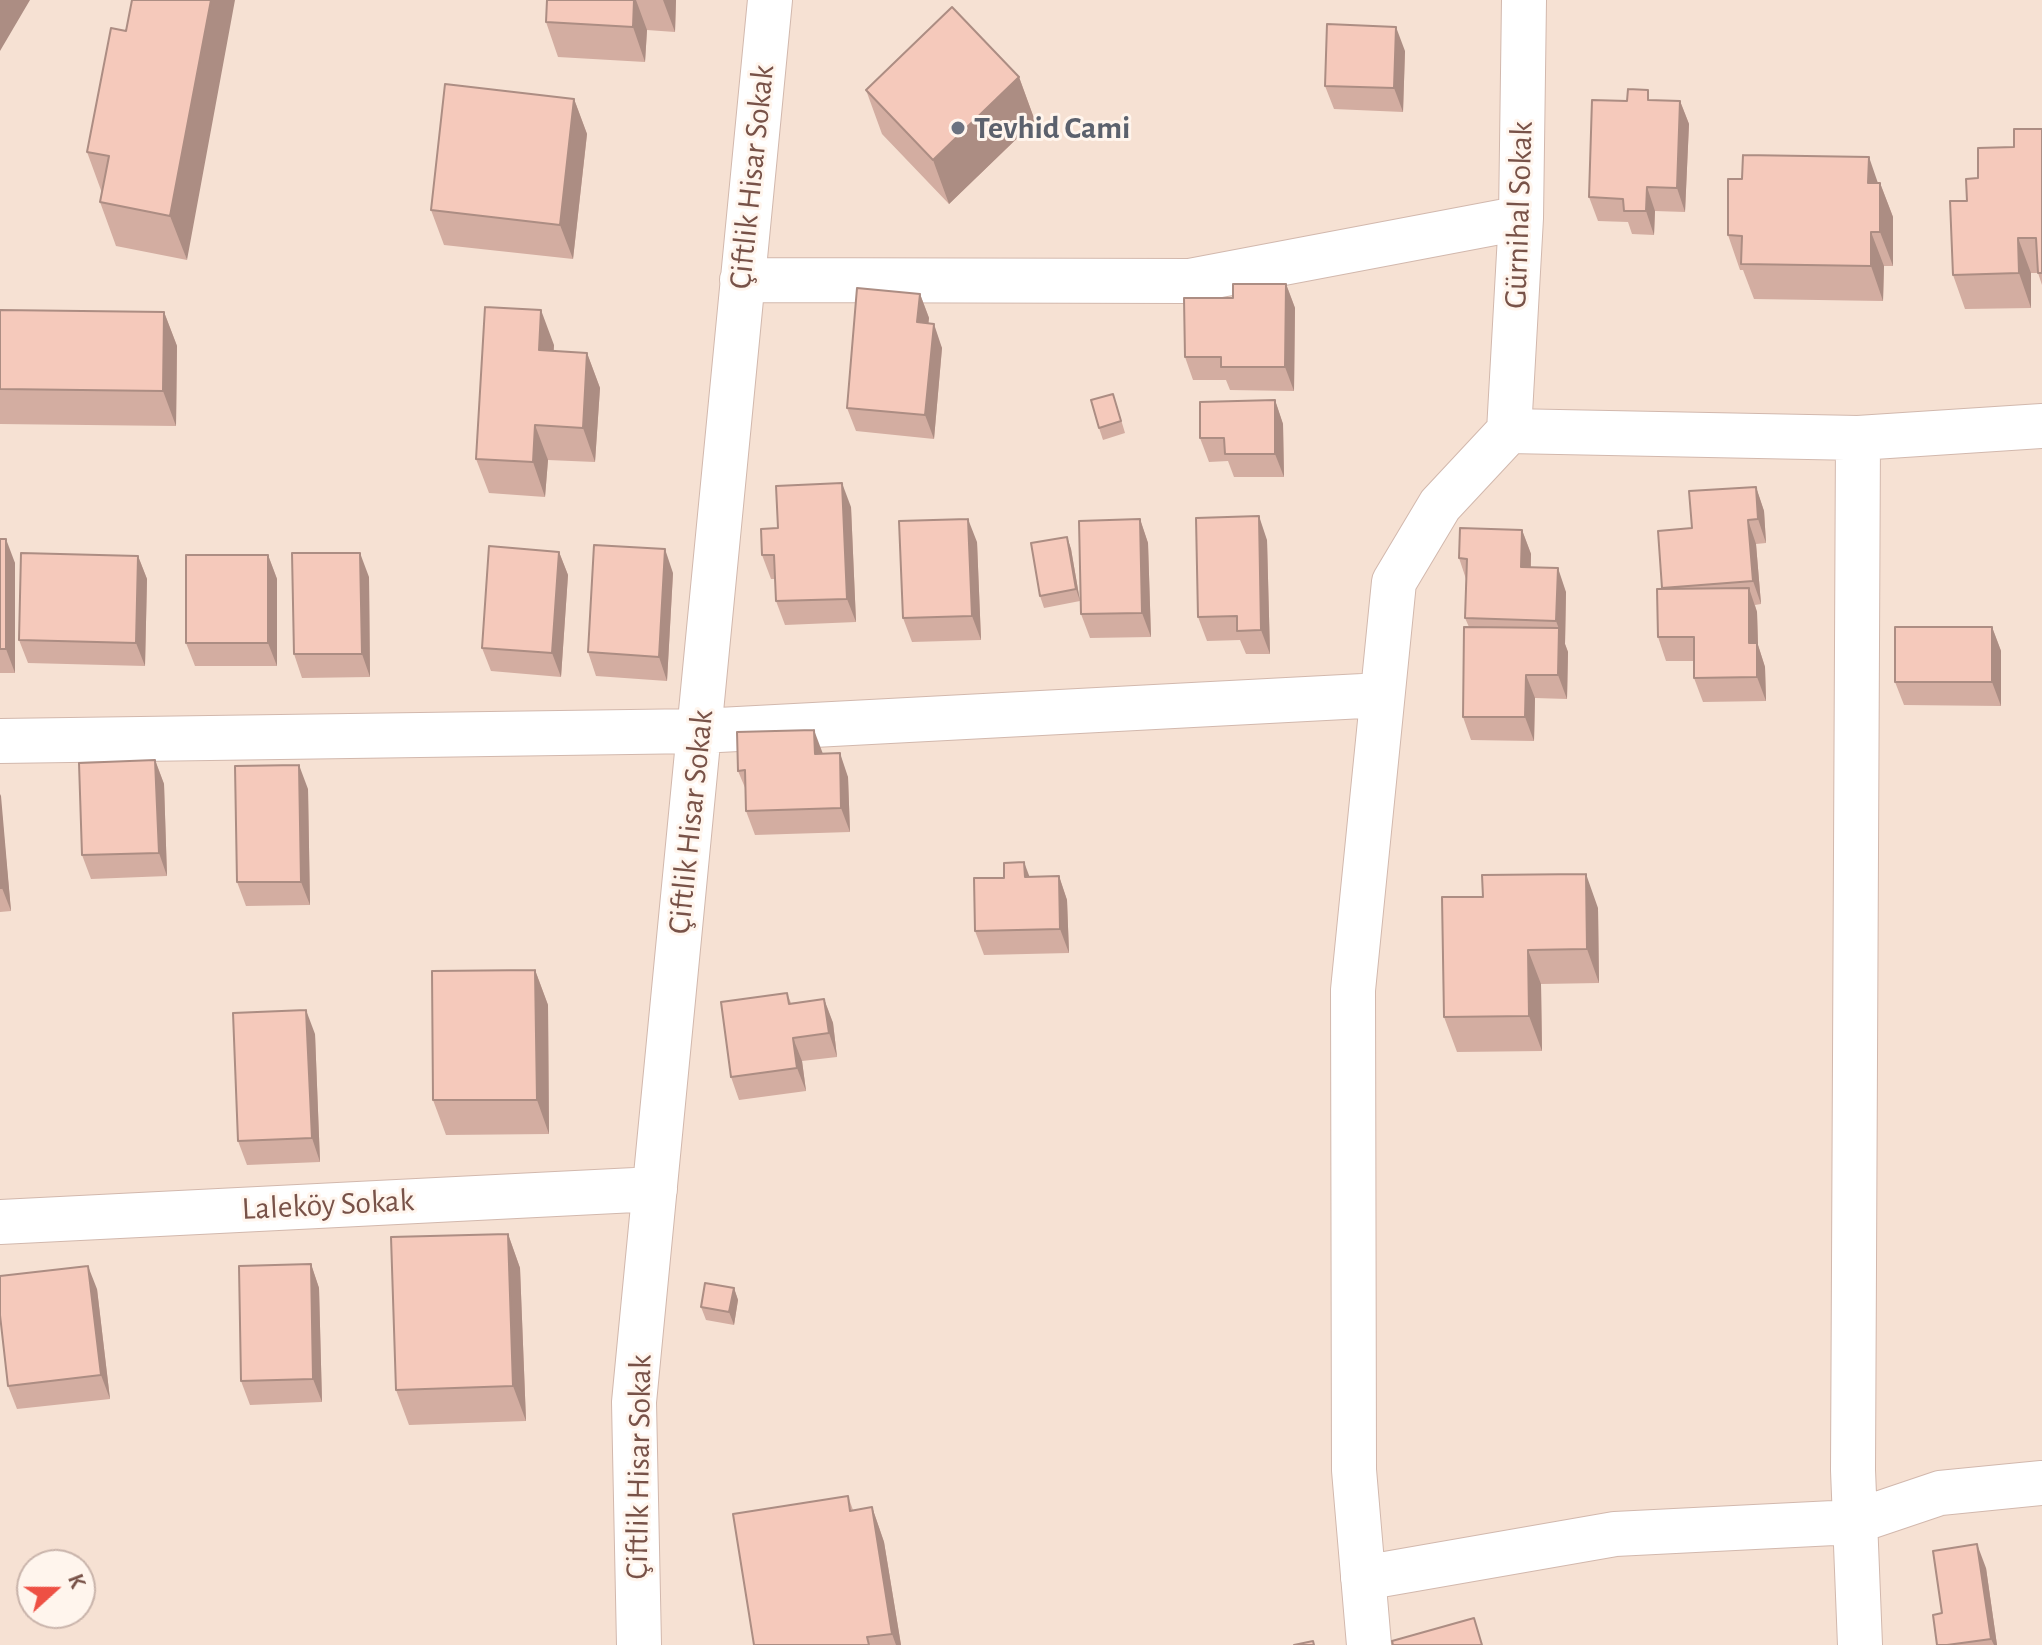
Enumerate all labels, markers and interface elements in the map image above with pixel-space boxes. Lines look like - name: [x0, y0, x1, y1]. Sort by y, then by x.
- street label: Çiftlik Hisar Sokak: [721, 63, 783, 291]
- place label: Tevhid Cami: [974, 109, 1130, 147]
- marker: Tevhid Cami: [949, 119, 967, 137]
- street label: Gürnihal Sokak: [1497, 121, 1541, 309]
- street label: Çiftlik Hisar Sokak: [660, 708, 722, 936]
- street label: Laleköy Sokak: [241, 1181, 415, 1229]
- street label: Çiftlik Hisar Sokak: [618, 1354, 660, 1580]
- north arrow: [16, 1549, 96, 1629]
- text: K: [64, 1571, 89, 1591]

